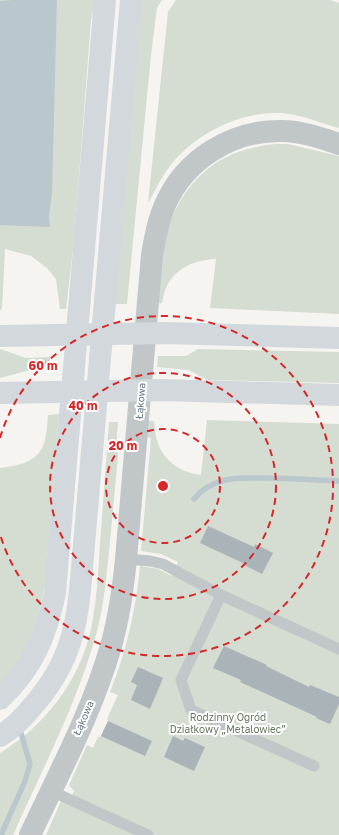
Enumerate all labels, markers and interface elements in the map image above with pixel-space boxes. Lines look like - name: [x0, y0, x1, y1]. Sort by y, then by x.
- text: 60 m: [29, 358, 57, 373]
- street label: Łąkowa: [132, 382, 148, 420]
- text: 40 m: [69, 398, 97, 413]
- text: 20 m: [109, 438, 137, 453]
- centre of rings: [156, 479, 170, 493]
- street label: Łąkowa: [70, 699, 96, 737]
- park label: Rodzinny Ogród Działkowy „Metalowiec”: [170, 711, 286, 735]

